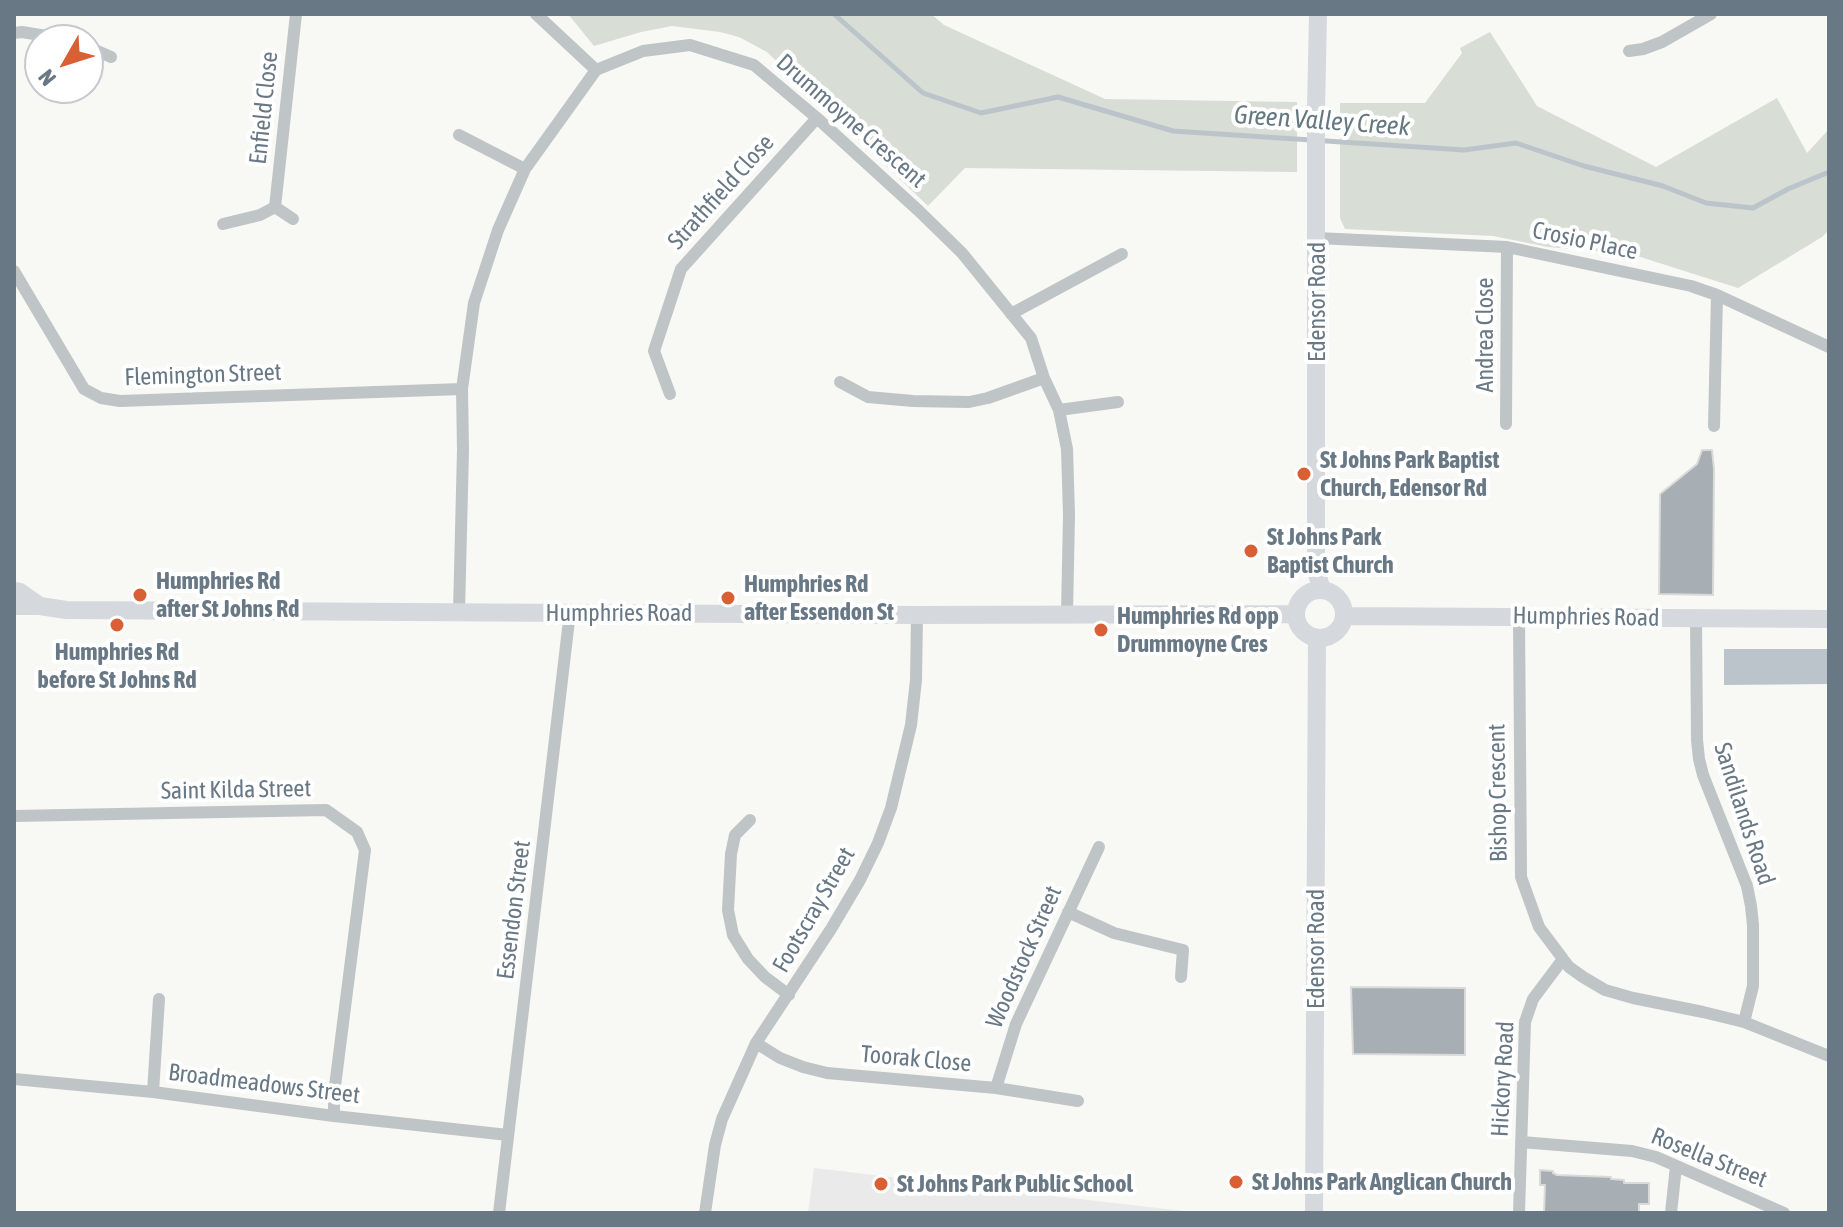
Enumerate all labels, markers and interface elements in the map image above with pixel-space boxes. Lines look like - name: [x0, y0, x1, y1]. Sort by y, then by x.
- north arrow: [24, 24, 104, 104]
- street label: Drummoyne Crescent: [770, 48, 932, 194]
- street label: Enfield Close: [244, 50, 284, 166]
- text: N: [33, 65, 61, 91]
- water label: Green Valley Creek: [1233, 99, 1411, 143]
- street label: Strathfield Close: [662, 129, 780, 255]
- street label: Crosio Place: [1530, 216, 1640, 266]
- street label: Edensor Road: [1303, 242, 1331, 362]
- street label: Andrea Close: [1471, 278, 1499, 392]
- street label: Flemington Street: [124, 358, 282, 392]
- place label: St Johns Park Baptist Church, Edensor Rd: [1320, 446, 1499, 502]
- marker: St Johns Park Baptist Church, Edensor Rd: [1295, 465, 1313, 483]
- place label: St Johns Park Baptist Church: [1267, 523, 1394, 579]
- marker: St Johns Park Baptist Church: [1242, 542, 1260, 560]
- place label: Humphries Rd after St Johns Rd: [156, 567, 299, 623]
- place label: Humphries Rd after Essendon St: [744, 570, 894, 626]
- marker: Humphries Rd after St Johns Rd: [131, 586, 149, 604]
- marker: Humphries Rd after Essendon St: [719, 589, 737, 607]
- street label: Humphries Road: [546, 599, 692, 627]
- street label: Humphries Road: [1512, 601, 1660, 633]
- place label: Humphries Rd opp Drummoyne Cres: [1117, 602, 1279, 658]
- marker: Humphries Rd before St Johns Rd: [108, 616, 126, 634]
- marker: Humphries Rd opp Drummoyne Cres: [1092, 621, 1110, 639]
- place label: Humphries Rd before St Johns Rd: [37, 638, 197, 694]
- street label: Bishop Crescent: [1482, 723, 1514, 863]
- street label: Sandilands Road: [1707, 739, 1781, 889]
- street label: Saint Kilda Street: [161, 774, 311, 806]
- street label: Essendon Street: [491, 839, 537, 981]
- street label: Footscray Street: [767, 842, 861, 978]
- street label: Woodstock Street: [980, 882, 1068, 1032]
- street label: Edensor Road: [1302, 889, 1330, 1009]
- street label: Hickory Road: [1486, 1020, 1520, 1138]
- street label: Toorak Close: [860, 1040, 972, 1078]
- street label: Broadmeadows Street: [167, 1058, 361, 1110]
- street label: Rosella Street: [1647, 1122, 1771, 1194]
- place label: St Johns Park Anglican Church: [1252, 1168, 1512, 1196]
- place label: St Johns Park Public School: [897, 1170, 1133, 1198]
- marker: St Johns Park Anglican Church: [1227, 1173, 1245, 1191]
- marker: St Johns Park Public School: [872, 1175, 890, 1193]

